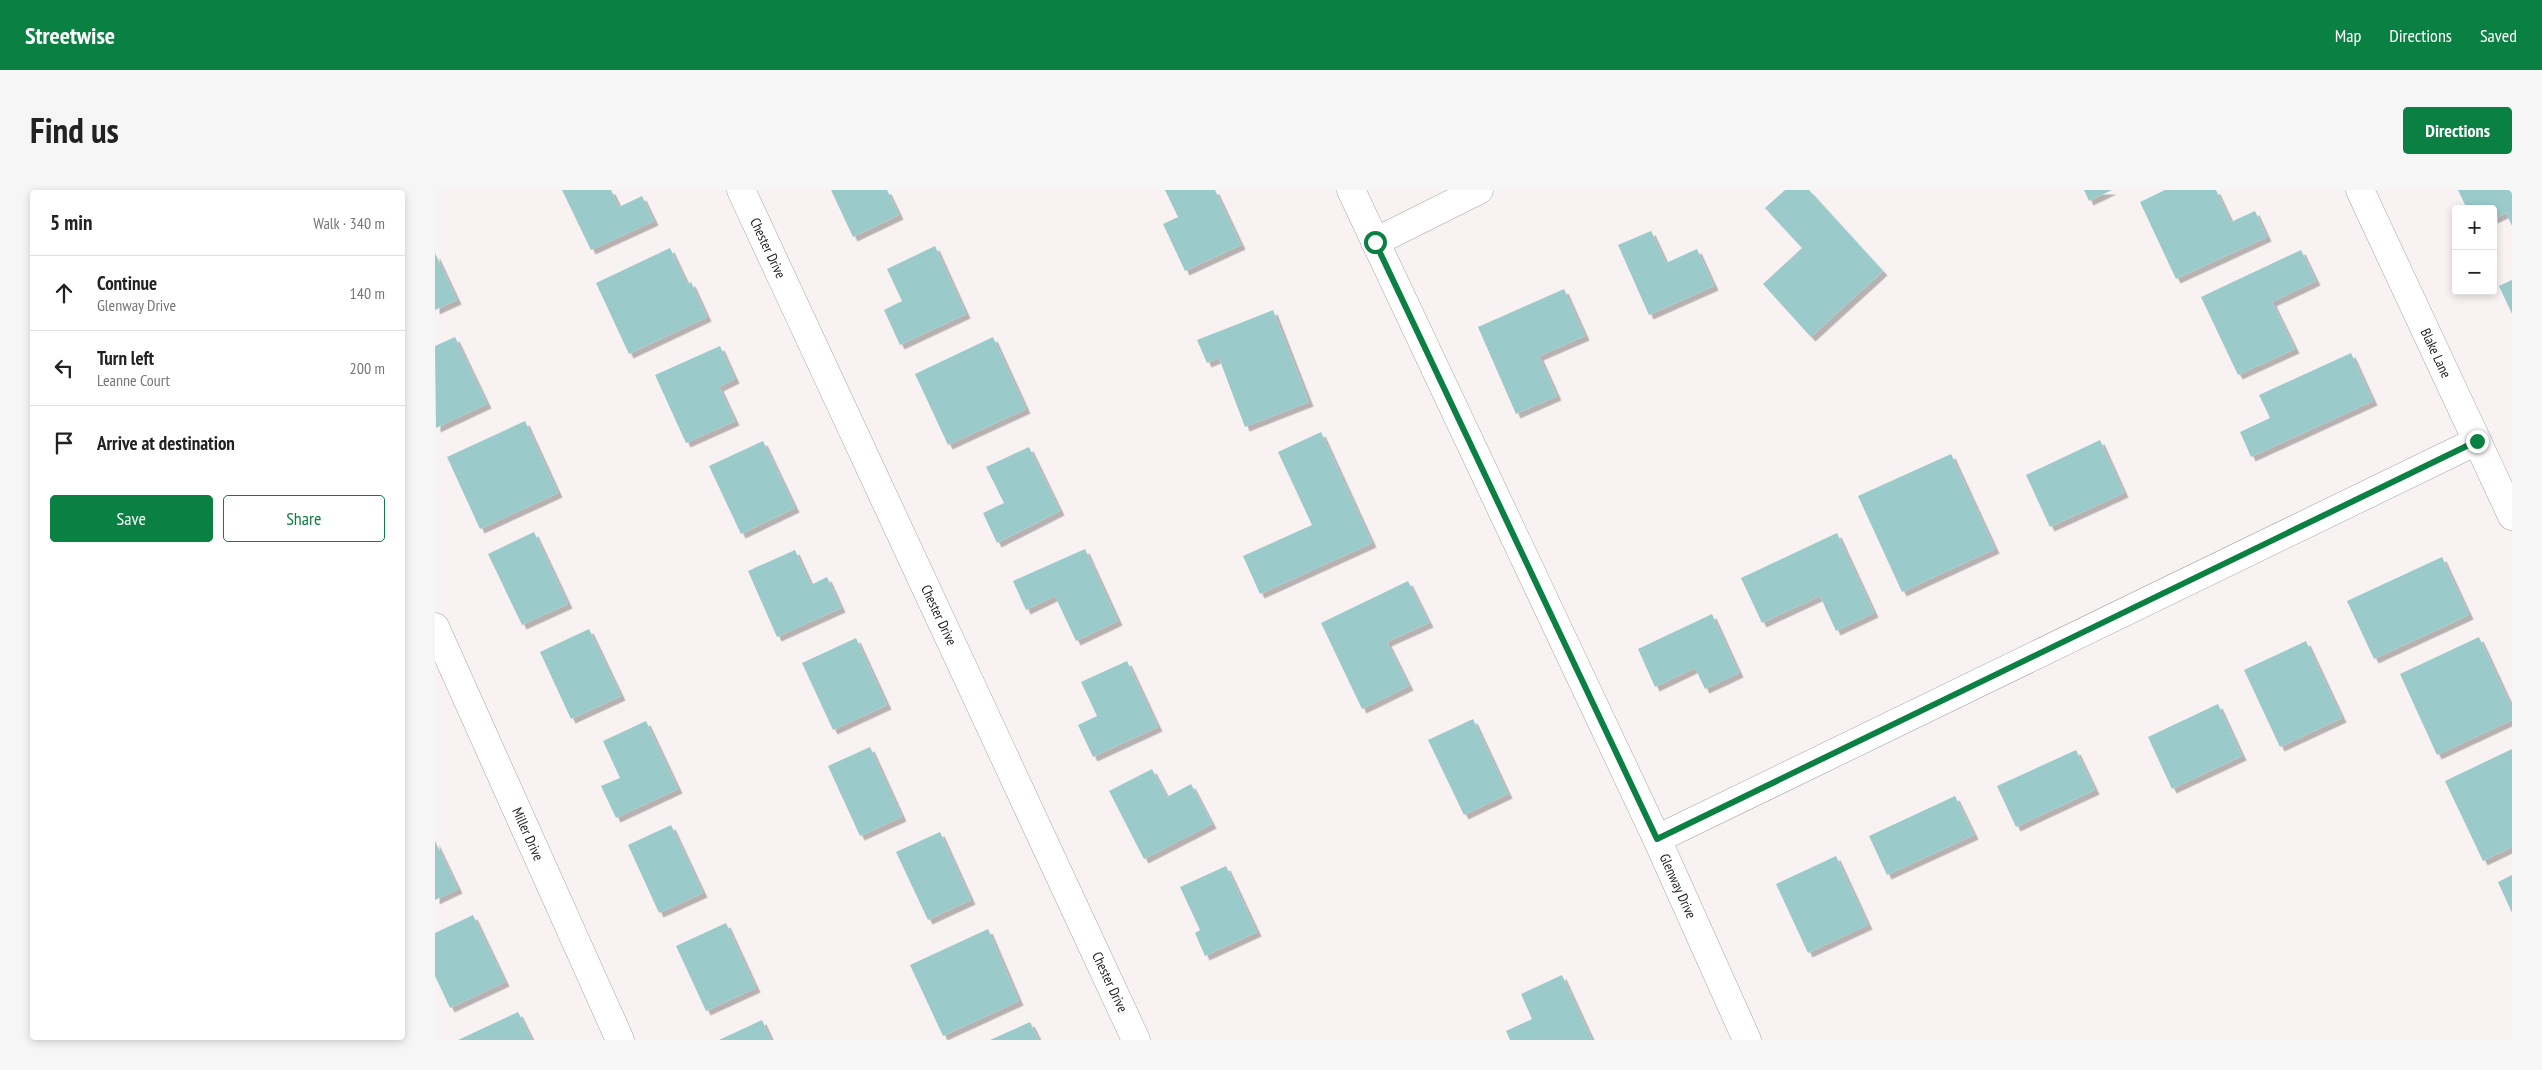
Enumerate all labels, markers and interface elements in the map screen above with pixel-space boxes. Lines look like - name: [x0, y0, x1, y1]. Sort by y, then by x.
- text: Streetwise: [25, 20, 115, 51]
- text: Map: [2335, 24, 2361, 47]
- text: Directions: [2389, 24, 2452, 47]
- text: Saved: [2480, 24, 2517, 47]
- text: Find us: [30, 107, 119, 153]
- button: Directions: [2403, 107, 2512, 154]
- map controls: [2452, 205, 2497, 295]
- button: +: [2452, 205, 2497, 250]
- text: 5 min: [50, 209, 92, 236]
- text: Walk · 340 m: [313, 213, 385, 233]
- street label: Chester Drive: [746, 215, 790, 281]
- route start: [1364, 231, 1387, 254]
- button: −: [2452, 250, 2497, 295]
- text: Continue: [97, 271, 157, 295]
- icon: ahead: [50, 279, 78, 307]
- text: 140 m: [350, 283, 385, 303]
- text: Glenway Drive: [97, 295, 176, 315]
- street label: Blake Lane: [2417, 325, 2455, 381]
- text: Turn left: [97, 346, 154, 370]
- icon: left: [50, 354, 78, 382]
- text: 200 m: [350, 358, 385, 378]
- text: Leanne Court: [97, 370, 170, 390]
- icon: arrive: [50, 429, 78, 457]
- route end: [2466, 430, 2489, 453]
- text: Arrive at destination: [97, 431, 235, 455]
- button: Save: [50, 495, 213, 542]
- button: Share: [223, 495, 385, 542]
- street label: Chester Drive: [917, 582, 961, 648]
- street label: Miller Drive: [508, 805, 548, 864]
- street label: Glenway Drive: [1656, 851, 1700, 921]
- street label: Chester Drive: [1088, 949, 1132, 1015]

